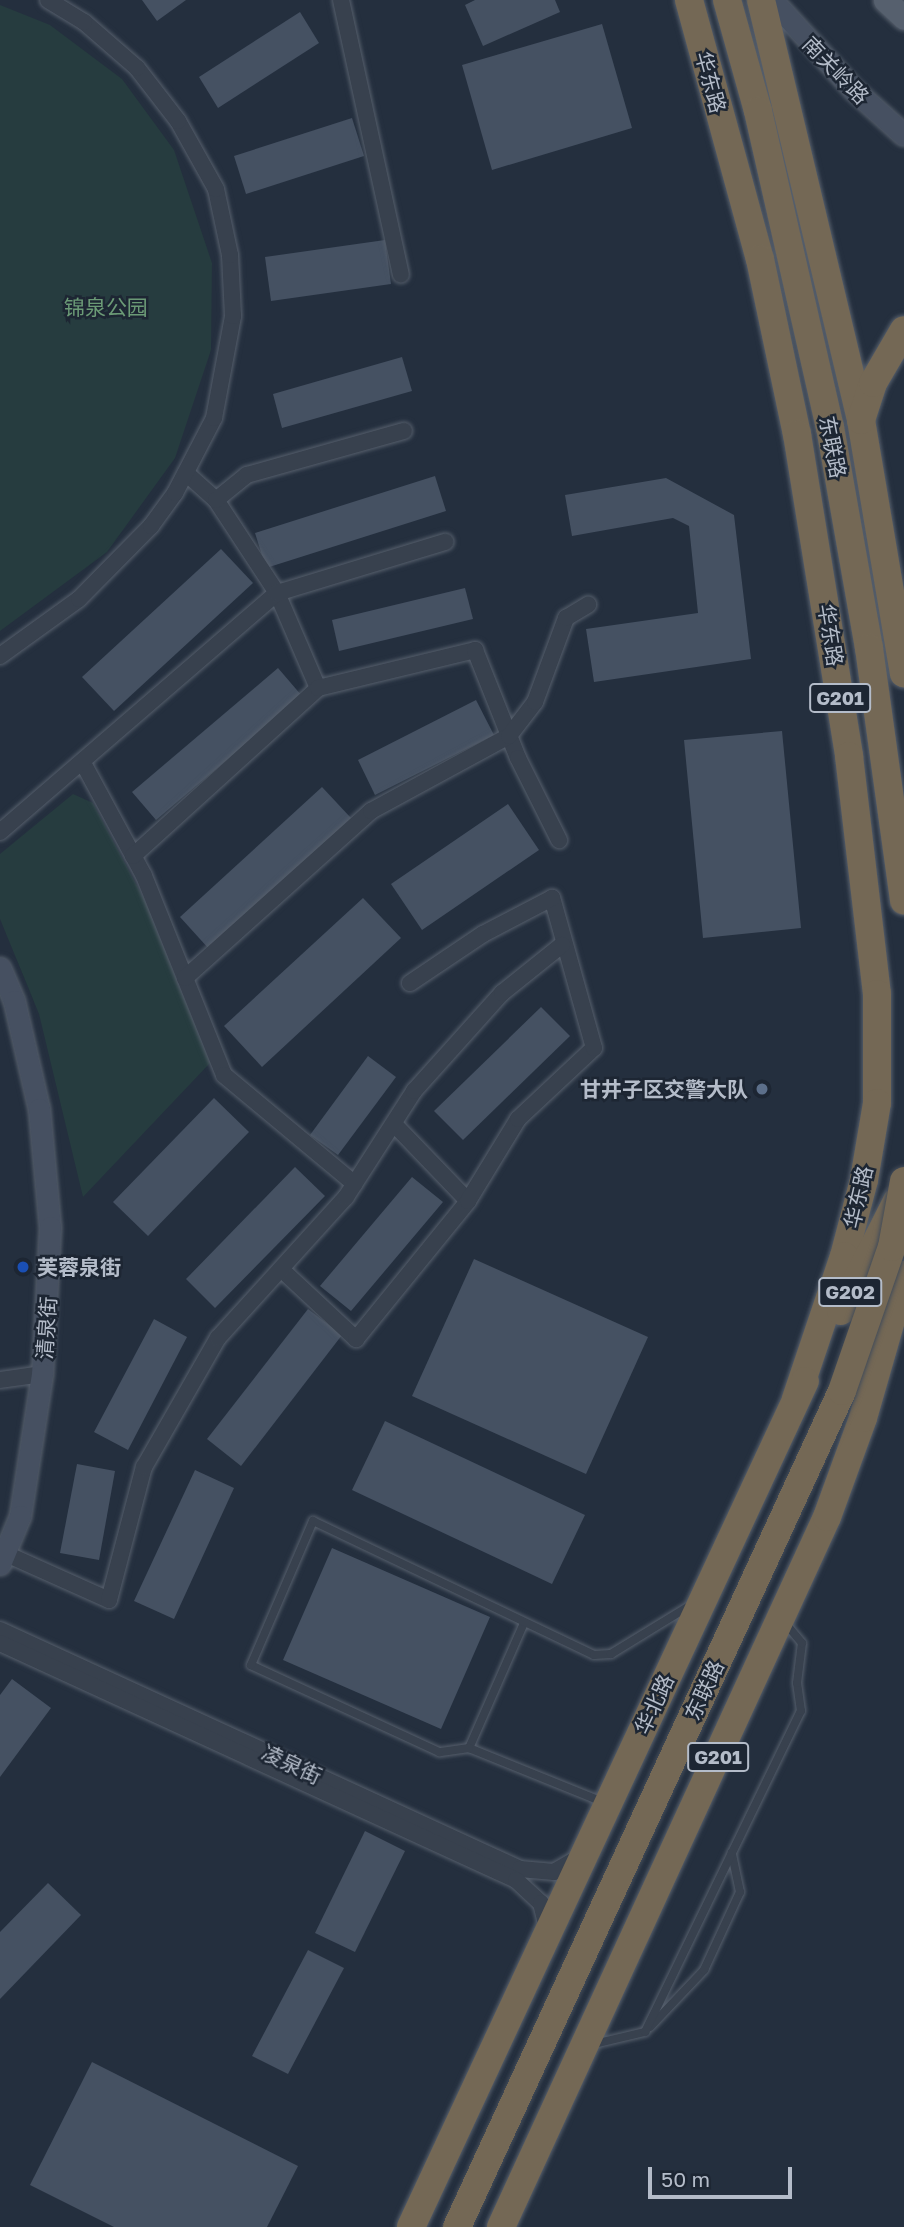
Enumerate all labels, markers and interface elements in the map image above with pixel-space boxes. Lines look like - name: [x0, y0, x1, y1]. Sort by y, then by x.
- street label: 南关岭路: [798, 31, 874, 109]
- street label: 华东路: [691, 48, 731, 116]
- park label: 锦泉公园: [64, 294, 148, 320]
- street label: 东联路: [815, 414, 851, 480]
- street label: 华东路: [814, 602, 848, 668]
- road number: G201: [808, 682, 872, 713]
- place label: 甘井子区交警大队: [580, 1076, 748, 1102]
- marker: 甘井子区交警大队: [754, 1081, 770, 1097]
- street label: 华东路: [839, 1163, 877, 1231]
- place label: 芙蓉泉街: [37, 1254, 121, 1280]
- marker: 芙蓉泉街: [15, 1259, 31, 1275]
- road number: G202: [817, 1276, 883, 1308]
- street label: 清泉街: [31, 1296, 61, 1360]
- street label: 东联路: [679, 1656, 729, 1724]
- street label: 华北路: [629, 1670, 679, 1738]
- street label: 凌泉街: [258, 1739, 326, 1789]
- road number: G201: [686, 1742, 750, 1772]
- scale bar: [652, 2154, 796, 2198]
- text: 50 m: [661, 2166, 710, 2192]

